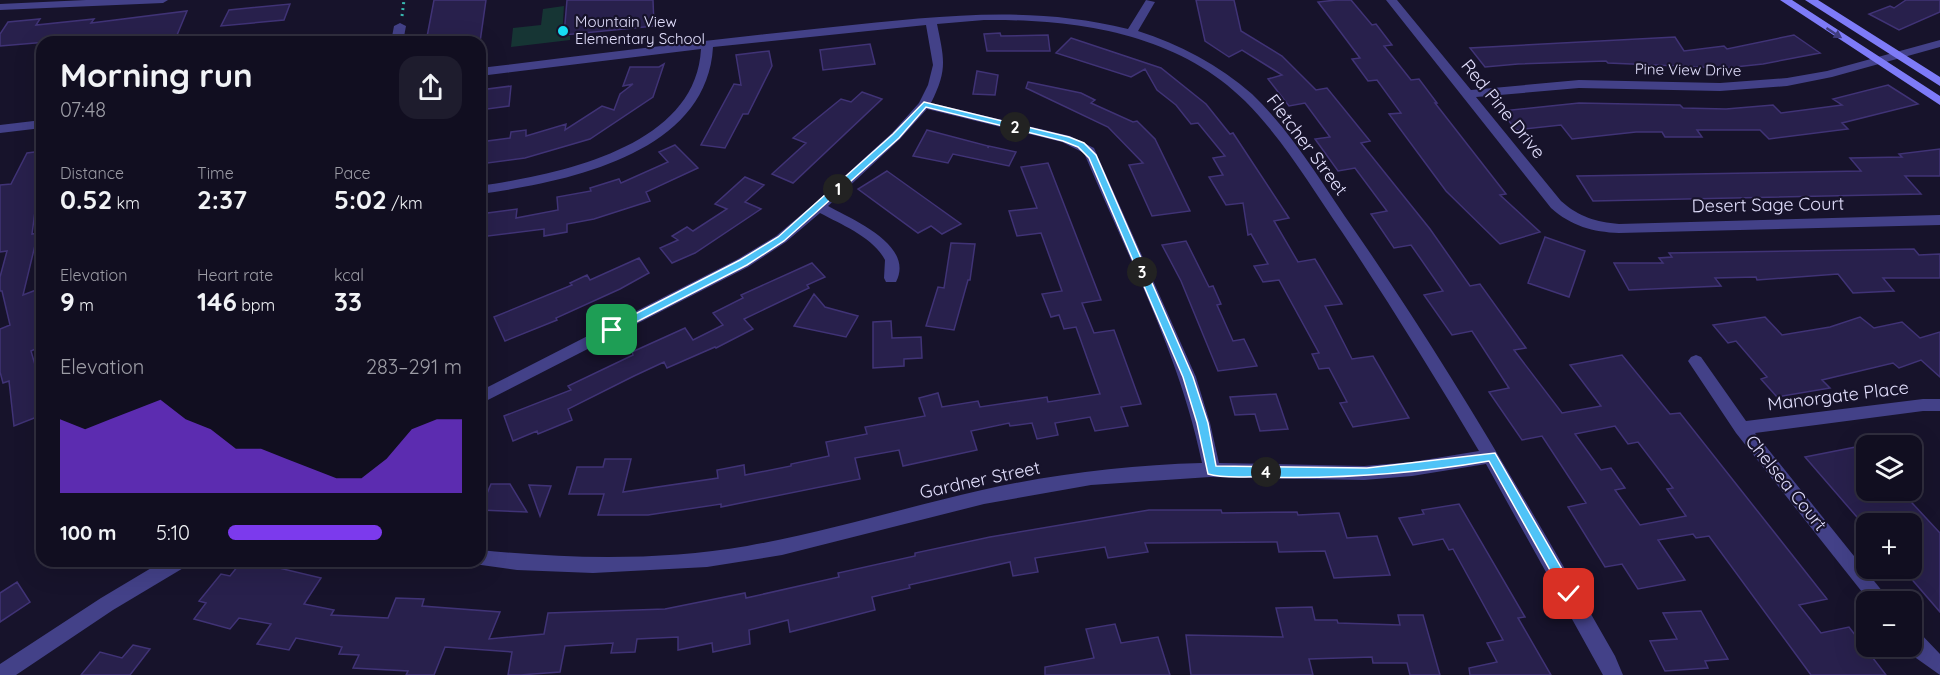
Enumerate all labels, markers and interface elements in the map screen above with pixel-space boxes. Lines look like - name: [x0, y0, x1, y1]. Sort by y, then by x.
- place label: Mountain View Elementary School: [575, 12, 705, 48]
- marker: Mountain View Elementary School: [556, 24, 570, 38]
- one-way arrow: [1826, 27, 1842, 38]
- text: Morning run: [60, 54, 253, 95]
- street label: Red Pine Drive: [1456, 54, 1551, 163]
- button: share: [399, 56, 462, 119]
- street label: Pine View Drive: [1635, 59, 1741, 80]
- street label: Fletcher Street: [1262, 89, 1353, 200]
- text: 07:48: [60, 97, 106, 122]
- pin: 2: [1000, 112, 1030, 142]
- text: 2: [1010, 117, 1020, 137]
- text: Distance: [60, 163, 124, 183]
- text: Time: [197, 163, 234, 183]
- text: Pace: [334, 163, 370, 183]
- pin: 1: [823, 174, 853, 204]
- text: 1: [835, 179, 841, 199]
- text: 0.52: [60, 183, 112, 216]
- text: 2:37: [197, 183, 247, 216]
- text: 5:02: [334, 183, 387, 216]
- street label: Desert Sage Court: [1691, 192, 1845, 217]
- text: km: [112, 193, 140, 213]
- text: /km: [387, 193, 423, 213]
- pin: 3: [1127, 257, 1157, 287]
- text: 3: [1138, 262, 1146, 282]
- text: Elevation: [60, 265, 127, 285]
- text: Heart rate: [197, 265, 273, 285]
- text: kcal: [334, 265, 364, 285]
- text: 9: [60, 285, 75, 318]
- text: 146: [197, 285, 237, 318]
- text: 33: [334, 285, 362, 318]
- text: m: [75, 295, 94, 315]
- text: bpm: [237, 295, 275, 315]
- pin: [586, 304, 637, 355]
- icon: arrive: [595, 313, 628, 346]
- text: Elevation: [60, 354, 144, 379]
- text: 283–291 m: [366, 354, 462, 379]
- street label: Manorgate Place: [1766, 375, 1910, 416]
- street label: Chelsea Court: [1741, 430, 1832, 535]
- map controls: [1856, 435, 1922, 657]
- button: layers: [1856, 435, 1922, 501]
- street label: Gardner Street: [917, 456, 1042, 504]
- pin: 4: [1251, 457, 1281, 487]
- text: 4: [1261, 462, 1271, 482]
- button: +: [1856, 513, 1922, 579]
- text: 100 m: [60, 520, 116, 545]
- text: 5:10: [156, 520, 190, 545]
- pin: [1543, 568, 1594, 619]
- icon: check: [1552, 577, 1585, 610]
- button: −: [1856, 591, 1922, 657]

